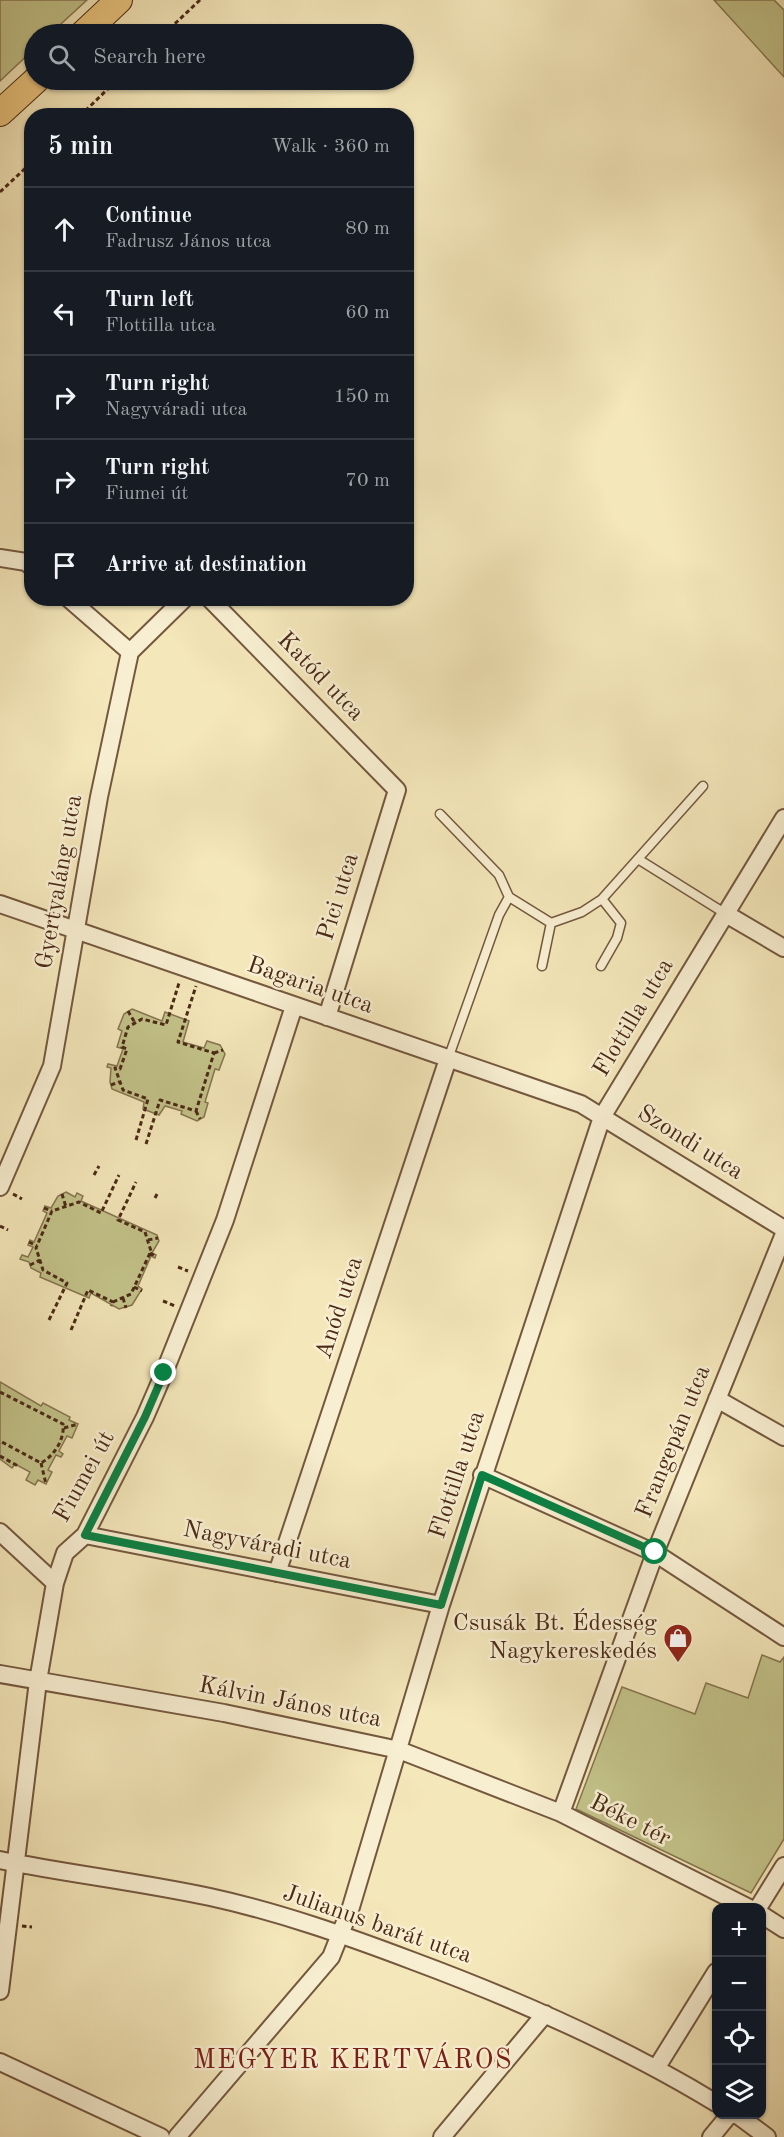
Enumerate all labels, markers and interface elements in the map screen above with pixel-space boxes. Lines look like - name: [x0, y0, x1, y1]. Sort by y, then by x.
- search box: [24, 24, 414, 90]
- icon: search: [45, 41, 78, 74]
- text: Search here: [93, 46, 206, 68]
- text: 5 min: [48, 134, 113, 160]
- text: Walk · 360 m: [271, 137, 390, 157]
- text: Continue: [105, 205, 192, 227]
- icon: ahead: [48, 213, 81, 246]
- text: 80 m: [345, 219, 390, 239]
- text: Fadrusz János utca: [105, 232, 271, 252]
- text: Turn left: [105, 289, 194, 311]
- icon: left: [48, 297, 81, 330]
- text: 60 m: [345, 303, 390, 323]
- text: Flottilla utca: [105, 316, 216, 336]
- text: Turn right: [105, 373, 209, 395]
- icon: right: [48, 381, 81, 414]
- text: 150 m: [334, 387, 390, 407]
- text: Nagyváradi utca: [105, 400, 247, 420]
- text: Turn right: [105, 457, 209, 479]
- icon: right: [48, 465, 81, 498]
- text: 70 m: [345, 471, 390, 491]
- text: Fiumei út: [105, 484, 188, 504]
- icon: arrive: [48, 549, 81, 582]
- text: Arrive at destination: [105, 554, 307, 576]
- street label: Katód utca: [272, 628, 368, 726]
- street label: Gyertyaláng utca: [33, 793, 87, 971]
- street label: Pici utca: [314, 850, 364, 944]
- street label: Bagaria utca: [244, 953, 376, 1019]
- street label: Flottilla utca: [589, 955, 679, 1081]
- street label: Szondi utca: [633, 1101, 747, 1185]
- street label: Anód utca: [312, 1254, 368, 1362]
- route end: [150, 1359, 176, 1385]
- street label: Frangepán utca: [632, 1362, 716, 1522]
- street label: Flottilla utca: [426, 1408, 490, 1542]
- street label: Fiumei út: [50, 1427, 120, 1527]
- street label: Nagyváradi utca: [181, 1518, 353, 1574]
- route start: [641, 1538, 667, 1564]
- place label: Csusák Bt. Édesség Nagykereskedés: [453, 1608, 657, 1664]
- shop icon: Csusák Bt. Édesség Nagykereskedés: [662, 1622, 694, 1664]
- street label: Kálvin János utca: [197, 1674, 384, 1733]
- street label: Béke tér: [586, 1791, 674, 1852]
- street label: Julianus barát utca: [279, 1881, 475, 1969]
- map controls: [712, 1903, 766, 2119]
- button: +: [712, 1903, 766, 1957]
- button: −: [712, 1957, 766, 2011]
- button: locate: [712, 2011, 766, 2065]
- district label: MEGYER KERTVÁROS: [193, 2042, 513, 2074]
- button: layers: [712, 2065, 766, 2119]

